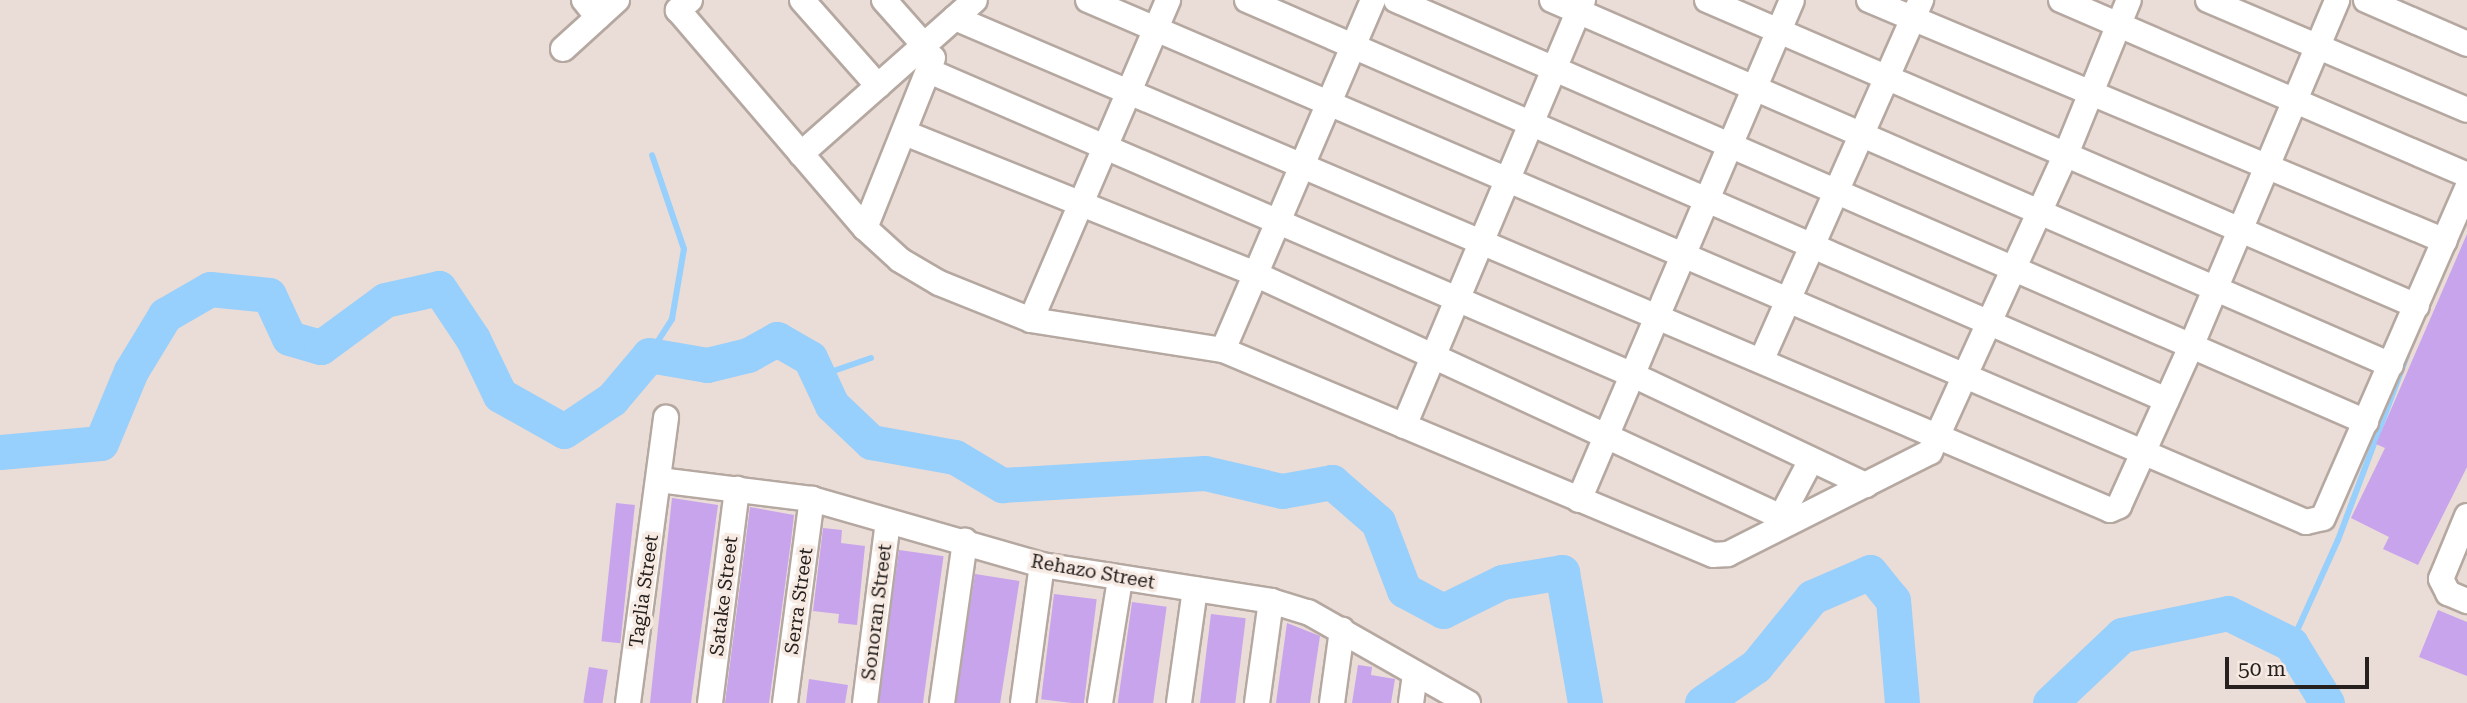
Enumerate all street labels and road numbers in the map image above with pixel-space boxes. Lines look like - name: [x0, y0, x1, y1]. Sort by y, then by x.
- street label: Taglia Street: [625, 533, 663, 649]
- street label: Satake Street: [705, 535, 743, 657]
- street label: Sonoran Street: [857, 543, 897, 681]
- street label: Serra Street: [780, 546, 818, 656]
- street label: Rehazo Street: [1029, 550, 1157, 594]

